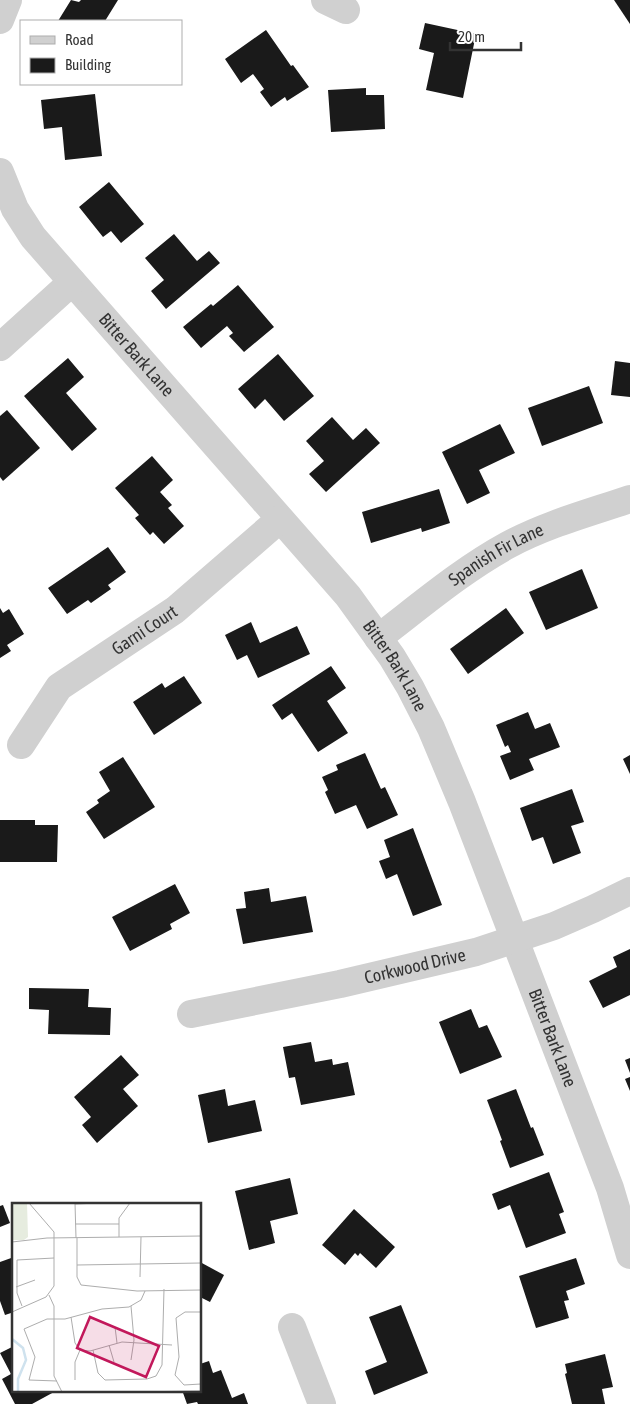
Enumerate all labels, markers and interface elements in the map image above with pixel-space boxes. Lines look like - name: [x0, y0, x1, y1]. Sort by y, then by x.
- legend: [20, 20, 182, 85]
- scale bar: [450, 20, 521, 52]
- text: 20 m: [458, 28, 485, 45]
- text: Road: [65, 31, 94, 48]
- text: Building: [65, 56, 111, 73]
- street label: Bitter Bark Lane: [95, 309, 179, 400]
- street label: Spanish Fir Lane: [444, 519, 546, 590]
- street label: Garni Court: [108, 601, 181, 659]
- street label: Bitter Bark Lane: [359, 616, 432, 715]
- street label: Corkwood Drive: [362, 944, 468, 988]
- street label: Bitter Bark Lane: [525, 986, 581, 1090]
- inset map: [12, 1203, 201, 1392]

